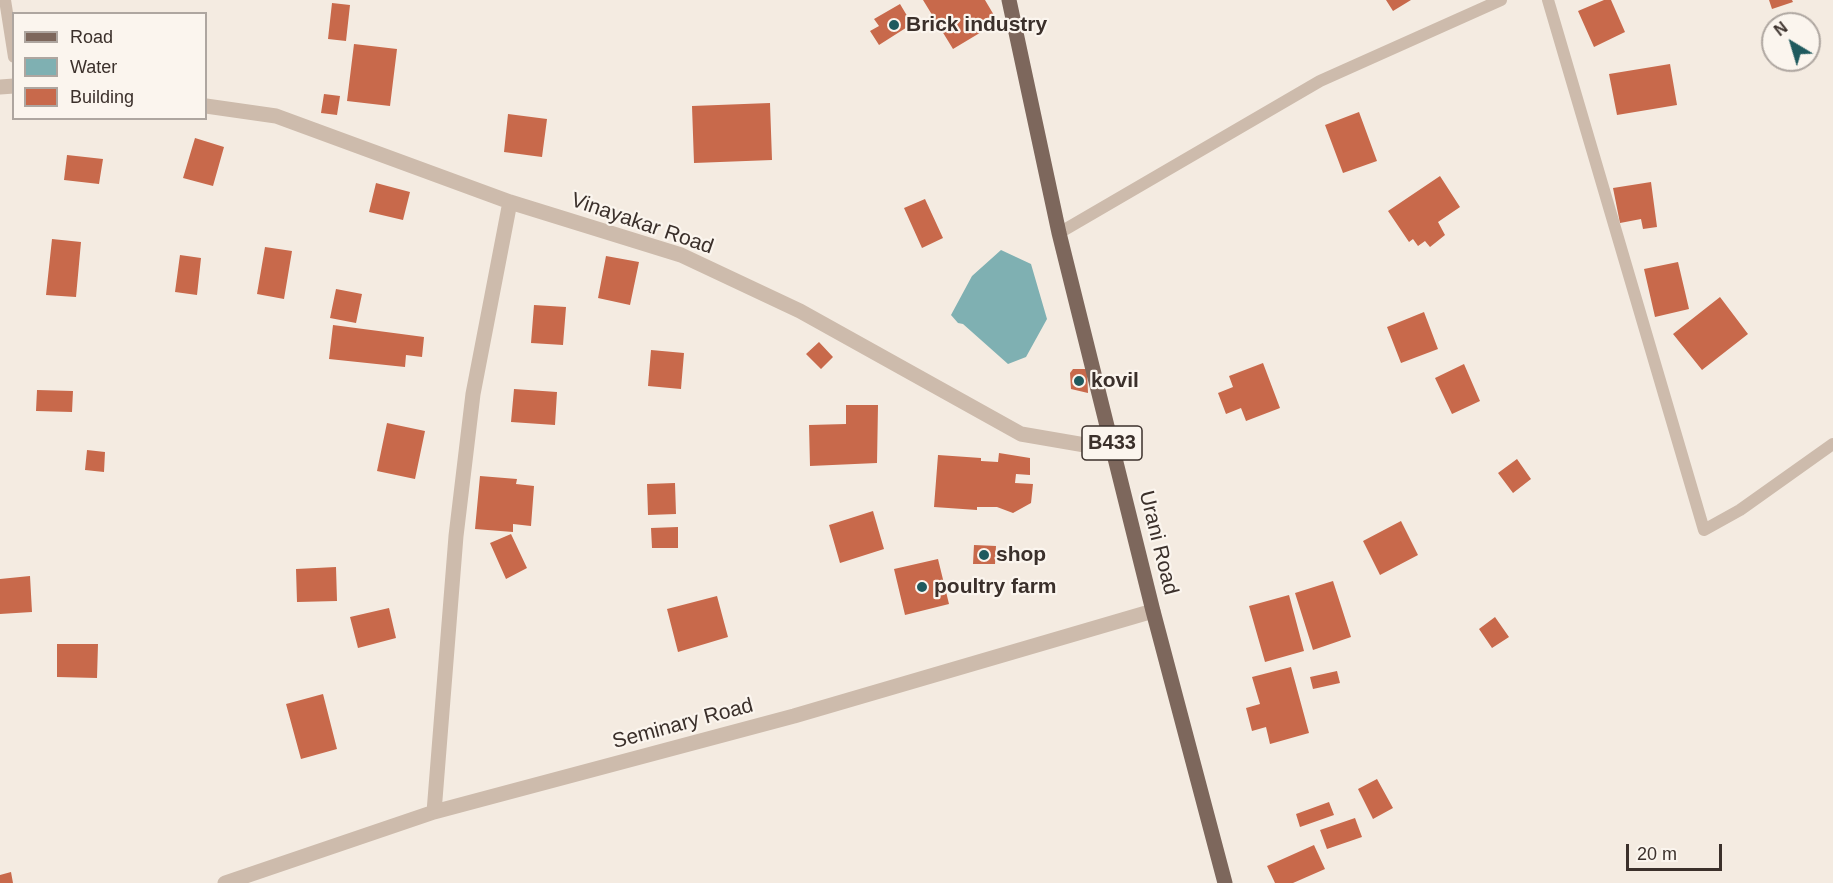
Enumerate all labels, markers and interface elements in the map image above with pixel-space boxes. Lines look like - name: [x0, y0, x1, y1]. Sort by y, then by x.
- legend: [12, 12, 207, 120]
- place label: Brick industry: [906, 12, 1047, 38]
- north arrow: [1761, 12, 1821, 72]
- marker: Brick industry: [887, 18, 901, 32]
- text: N: [1771, 19, 1791, 39]
- text: Road: [70, 27, 113, 47]
- text: Water: [70, 57, 117, 77]
- text: Building: [70, 87, 134, 107]
- street label: Vinayakar Road: [567, 188, 717, 260]
- place label: kovil: [1091, 368, 1139, 394]
- marker: kovil: [1072, 374, 1086, 388]
- road number: B433: [1082, 426, 1142, 460]
- street label: Urani Road: [1133, 488, 1183, 598]
- place label: shop: [996, 542, 1046, 568]
- marker: shop: [977, 548, 991, 562]
- place label: poultry farm: [934, 574, 1057, 600]
- marker: poultry farm: [915, 580, 929, 594]
- street label: Seminary Road: [610, 693, 756, 755]
- scale bar: [1629, 832, 1725, 870]
- text: 20 m: [1637, 844, 1677, 864]

